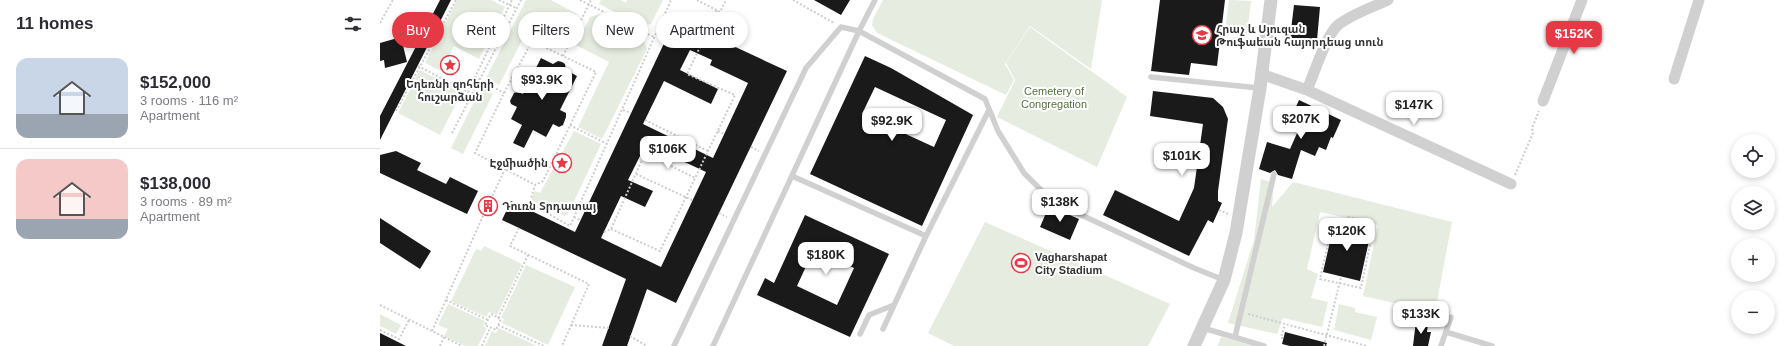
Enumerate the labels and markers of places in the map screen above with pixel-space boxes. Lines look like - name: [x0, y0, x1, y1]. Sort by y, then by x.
- pin: $152K: [1546, 21, 1602, 55]
- place label: Հրաչ և Սյուզան Թուֆաեան հայորդեաց տուն: [1216, 23, 1383, 49]
- school or university icon: Հրաչ և Սյուզան Թուֆաեան հայորդեաց տուն: [1191, 24, 1213, 46]
- place icon: Եղեռնի զոհերի հուշարձան: [439, 54, 461, 76]
- pin: $93.9K: [509, 67, 575, 101]
- place label: Եղեռնի զոհերի հուշարձան: [406, 78, 494, 104]
- pin: $147K: [1386, 92, 1442, 126]
- pin: $207K: [1273, 106, 1329, 140]
- pin: $92.9K: [859, 108, 925, 142]
- pin: $106K: [640, 136, 696, 170]
- pin: $101K: [1154, 143, 1210, 177]
- place icon: Էջմիածին: [551, 152, 573, 174]
- place label: Էջմիածին: [489, 157, 548, 170]
- pin: $138K: [1032, 189, 1088, 223]
- building icon: Դուռն Տրդատայ: [477, 195, 499, 217]
- place label: Դուռն Տրդատայ: [502, 200, 596, 213]
- pin: $120K: [1319, 218, 1375, 252]
- pin: $180K: [798, 242, 854, 276]
- place label: Vagharshapat City Stadium: [1035, 251, 1107, 276]
- sports icon: Vagharshapat City Stadium: [1010, 252, 1032, 274]
- pin: $133K: [1393, 301, 1449, 335]

